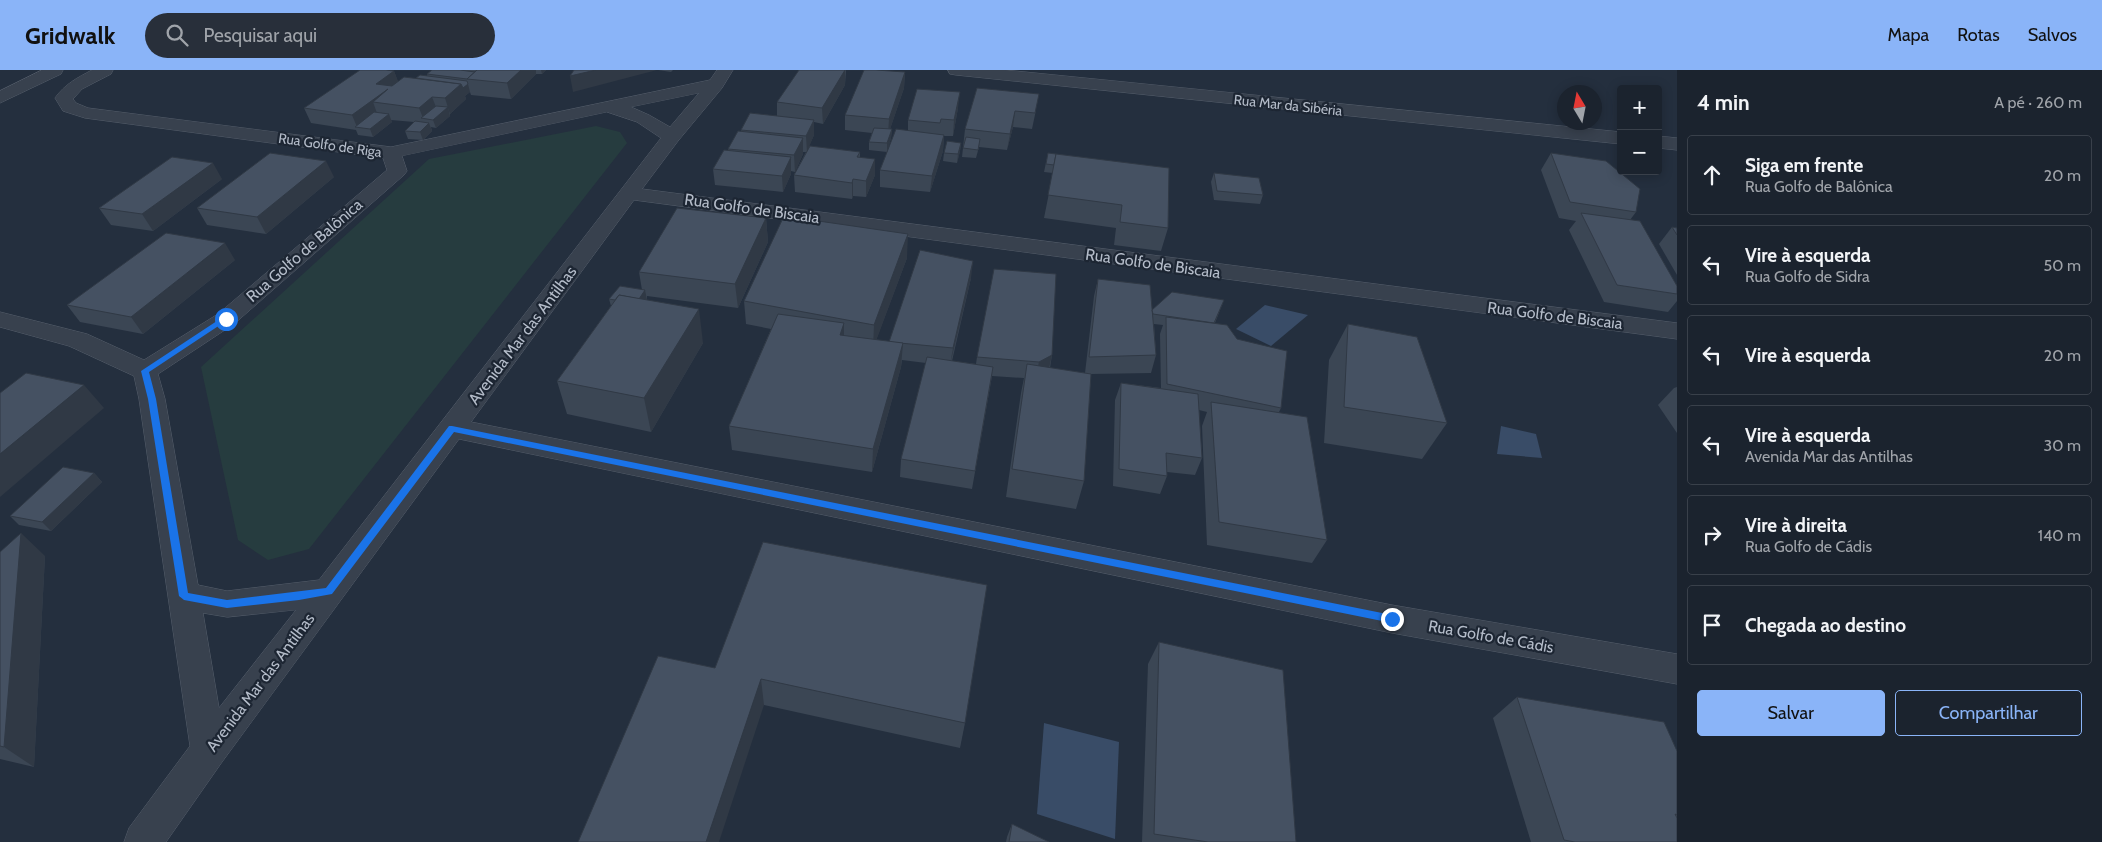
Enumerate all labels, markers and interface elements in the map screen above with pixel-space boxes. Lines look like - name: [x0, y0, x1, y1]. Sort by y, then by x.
- search box: [145, 13, 495, 58]
- text: Gridwalk: [25, 21, 115, 50]
- icon: search: [163, 21, 191, 49]
- text: Pesquisar aqui: [203, 24, 317, 47]
- text: Mapa: [1887, 24, 1929, 46]
- text: Rotas: [1957, 24, 2000, 46]
- text: Salvos: [2028, 24, 2077, 46]
- north arrow: [1557, 85, 1602, 130]
- map controls: [1617, 85, 1662, 175]
- button: +: [1617, 85, 1662, 130]
- street label: Rua Mar da Sibéria: [1233, 90, 1343, 120]
- text: 4 min: [1697, 90, 1750, 115]
- text: A pé · 260 m: [1994, 93, 2082, 112]
- street label: Rua Golfo de Riga: [277, 129, 383, 161]
- button: −: [1617, 130, 1662, 175]
- text: Siga em frente: [1745, 154, 1863, 177]
- icon: ahead: [1698, 161, 1726, 189]
- text: 20 m: [2044, 166, 2081, 185]
- text: Rua Golfo de Balônica: [1745, 177, 1893, 196]
- street label: Rua Golfo de Biscaia: [683, 190, 821, 227]
- street label: Rua Golfo de Balônica: [242, 195, 366, 306]
- text: Vire à esquerda: [1745, 244, 1871, 267]
- street label: Rua Golfo de Biscaia: [1084, 245, 1222, 282]
- icon: left: [1698, 251, 1726, 279]
- text: 50 m: [2044, 256, 2081, 275]
- street label: Avenida Mar das Antilhas: [464, 262, 581, 408]
- text: Rua Golfo de Sidra: [1745, 267, 1870, 286]
- street label: Rua Golfo de Biscaia: [1486, 298, 1624, 333]
- route start: [215, 308, 238, 331]
- icon: left: [1698, 341, 1726, 369]
- text: Vire à esquerda: [1745, 344, 1871, 367]
- text: 20 m: [2044, 346, 2081, 365]
- text: Vire à esquerda: [1745, 424, 1871, 447]
- icon: left: [1698, 431, 1726, 459]
- text: 30 m: [2044, 436, 2081, 455]
- text: Avenida Mar das Antilhas: [1745, 447, 1913, 466]
- text: Vire à direita: [1745, 514, 1847, 537]
- icon: right: [1698, 521, 1726, 549]
- text: 140 m: [2038, 526, 2081, 545]
- text: Rua Golfo de Cádis: [1745, 537, 1872, 556]
- route end: [1381, 608, 1404, 631]
- street label: Avenida Mar das Antilhas: [202, 609, 319, 755]
- icon: arrive: [1698, 611, 1726, 639]
- text: Chegada ao destino: [1745, 614, 1906, 637]
- street label: Rua Golfo de Cádis: [1427, 616, 1555, 657]
- button: Salvar: [1697, 690, 1885, 736]
- button: Compartilhar: [1895, 690, 2082, 736]

